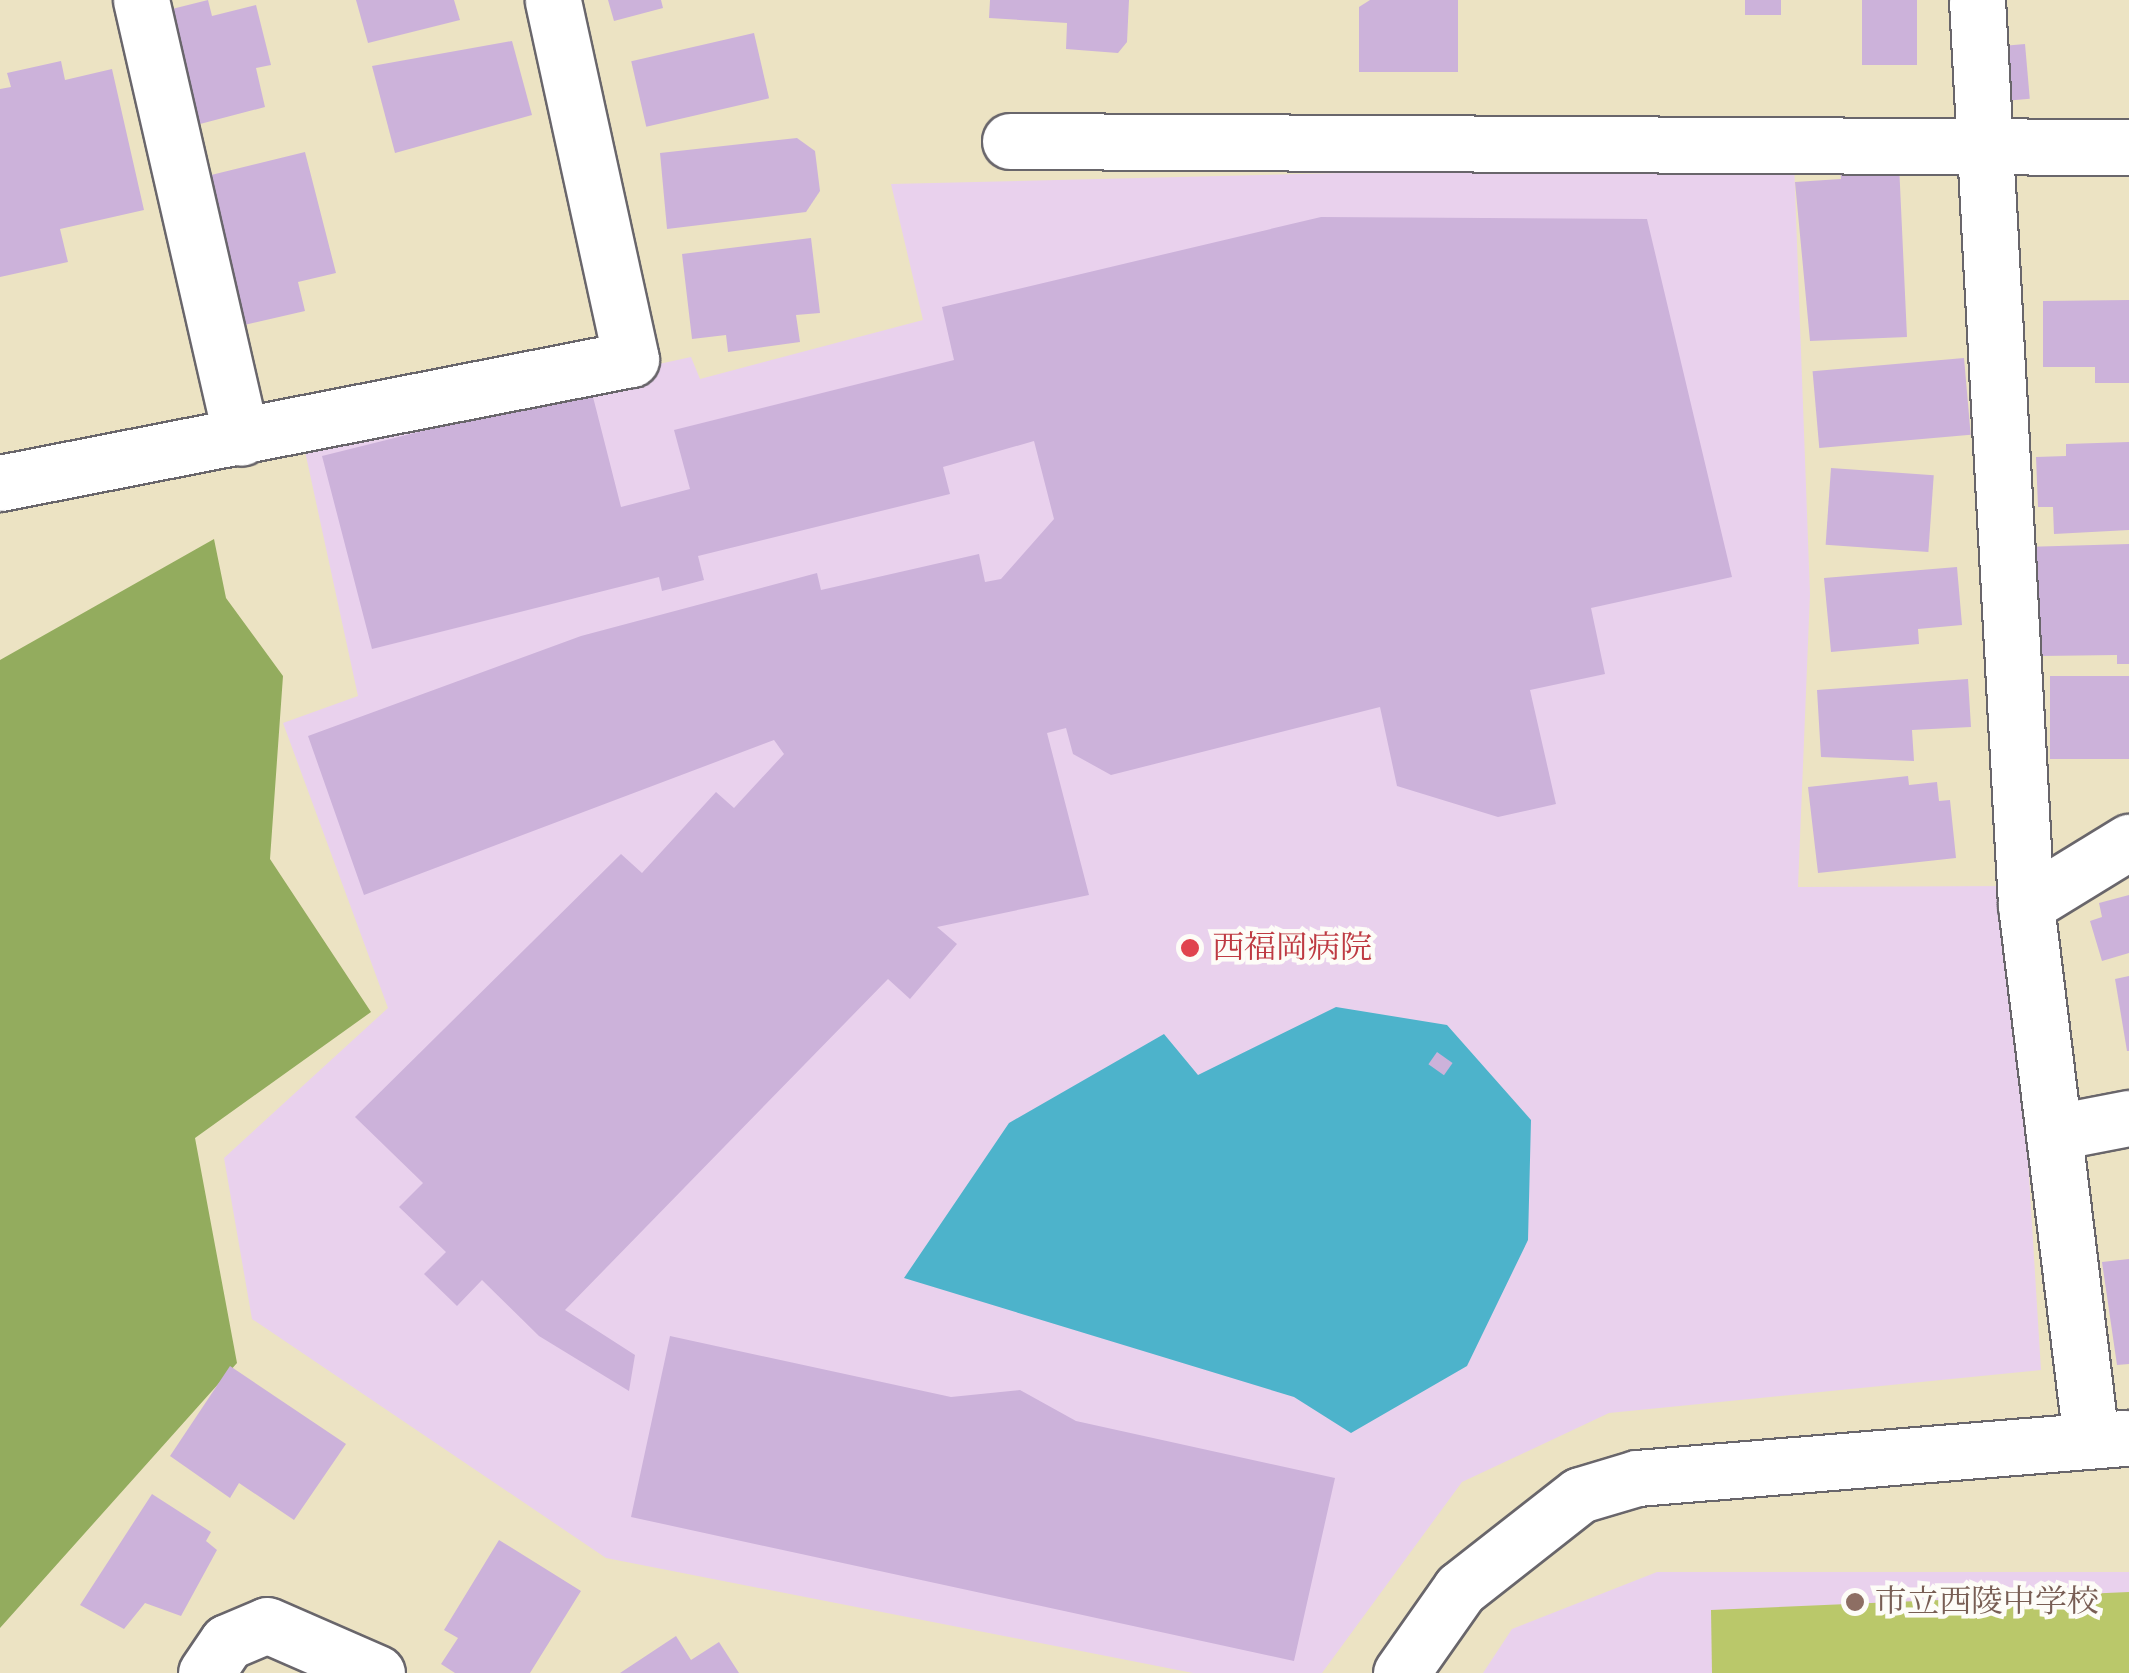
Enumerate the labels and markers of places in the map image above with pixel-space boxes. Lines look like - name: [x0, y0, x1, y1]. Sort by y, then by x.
- place label: 西福岡病院: [1212, 929, 1372, 967]
- marker: 西福岡病院: [1177, 935, 1203, 961]
- place label: 市立西陵中学校: [1875, 1583, 2099, 1621]
- marker: 市立西陵中学校: [1844, 1591, 1866, 1613]

